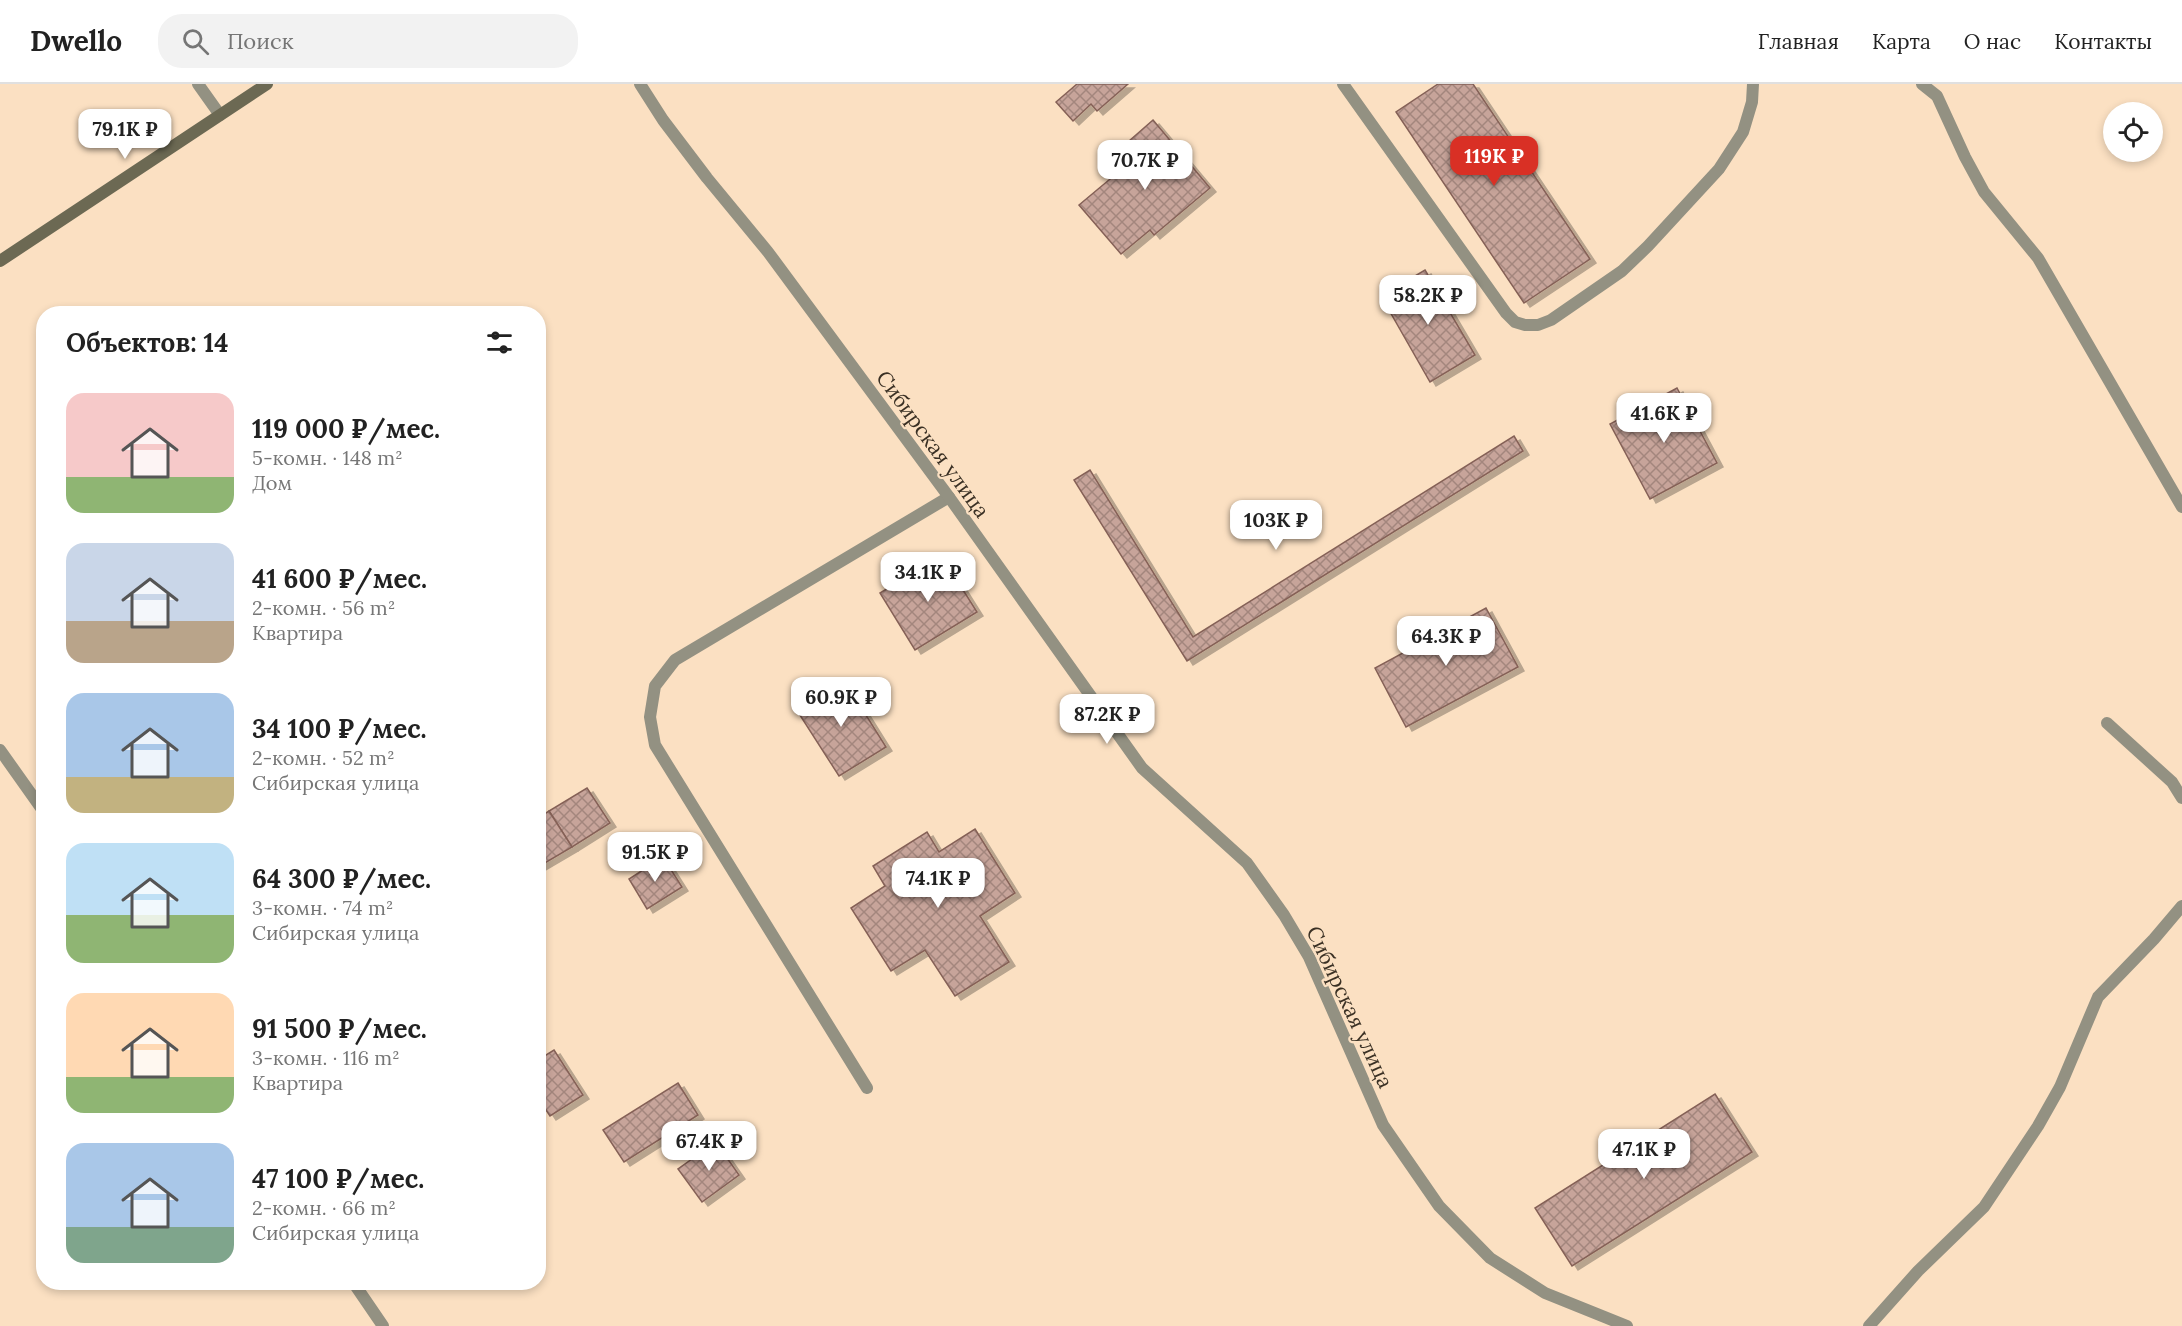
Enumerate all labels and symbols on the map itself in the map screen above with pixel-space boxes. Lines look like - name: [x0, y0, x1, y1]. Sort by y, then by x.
- pin: 79.1K ₽: [70, 109, 180, 160]
- pin: 119K ₽: [1445, 136, 1543, 187]
- pin: 70.7K ₽: [1090, 140, 1200, 191]
- pin: 58.2K ₽: [1373, 275, 1483, 326]
- street label: Сибирская улица: [870, 365, 996, 523]
- pin: 41.6K ₽: [1609, 393, 1719, 444]
- pin: 103K ₽: [1227, 500, 1325, 551]
- pin: 34.1K ₽: [873, 552, 983, 603]
- pin: 64.3K ₽: [1391, 616, 1501, 667]
- pin: 60.9K ₽: [786, 677, 896, 728]
- pin: 87.2K ₽: [1052, 694, 1162, 745]
- pin: 91.5K ₽: [600, 832, 710, 883]
- pin: 74.1K ₽: [883, 858, 993, 909]
- street label: Сибирская улица: [1301, 922, 1399, 1092]
- pin: 67.4K ₽: [654, 1121, 764, 1172]
- pin: 47.1K ₽: [1589, 1129, 1699, 1180]

